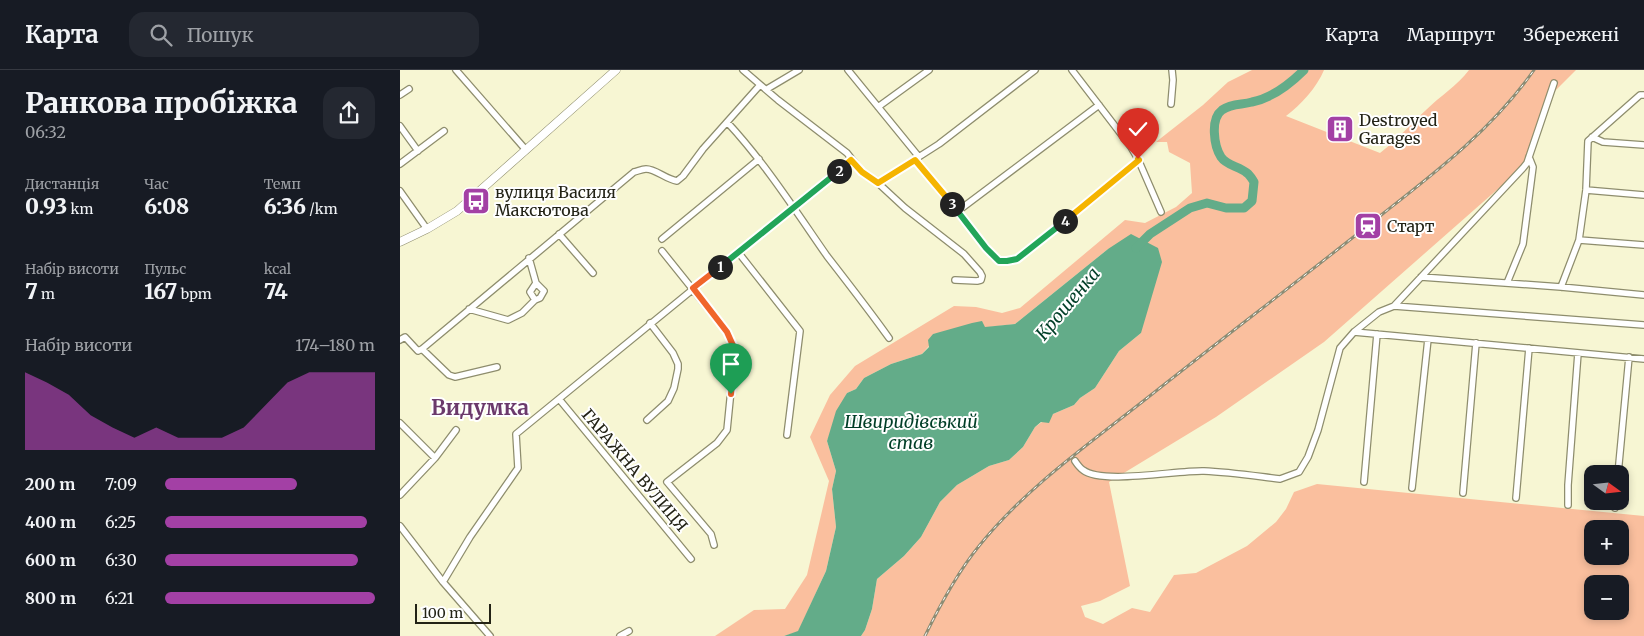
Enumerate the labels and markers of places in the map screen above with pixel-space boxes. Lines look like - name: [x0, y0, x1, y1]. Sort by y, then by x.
- pin: [1117, 108, 1159, 159]
- place label: Destroyed Garages: [1359, 110, 1438, 148]
- building icon: Destroyed Garages: [1325, 114, 1355, 144]
- pin: 2: [826, 158, 852, 184]
- place label: вулиця Василя Максютова: [495, 182, 616, 220]
- bus stop icon: вулиця Василя Максютова: [461, 186, 491, 216]
- pin: 3: [940, 192, 964, 216]
- pin: 4: [1052, 208, 1078, 234]
- station icon: Старт: [1353, 211, 1383, 241]
- place label: Старт: [1387, 216, 1435, 236]
- pin: 1: [708, 254, 732, 280]
- pin: [710, 343, 752, 394]

